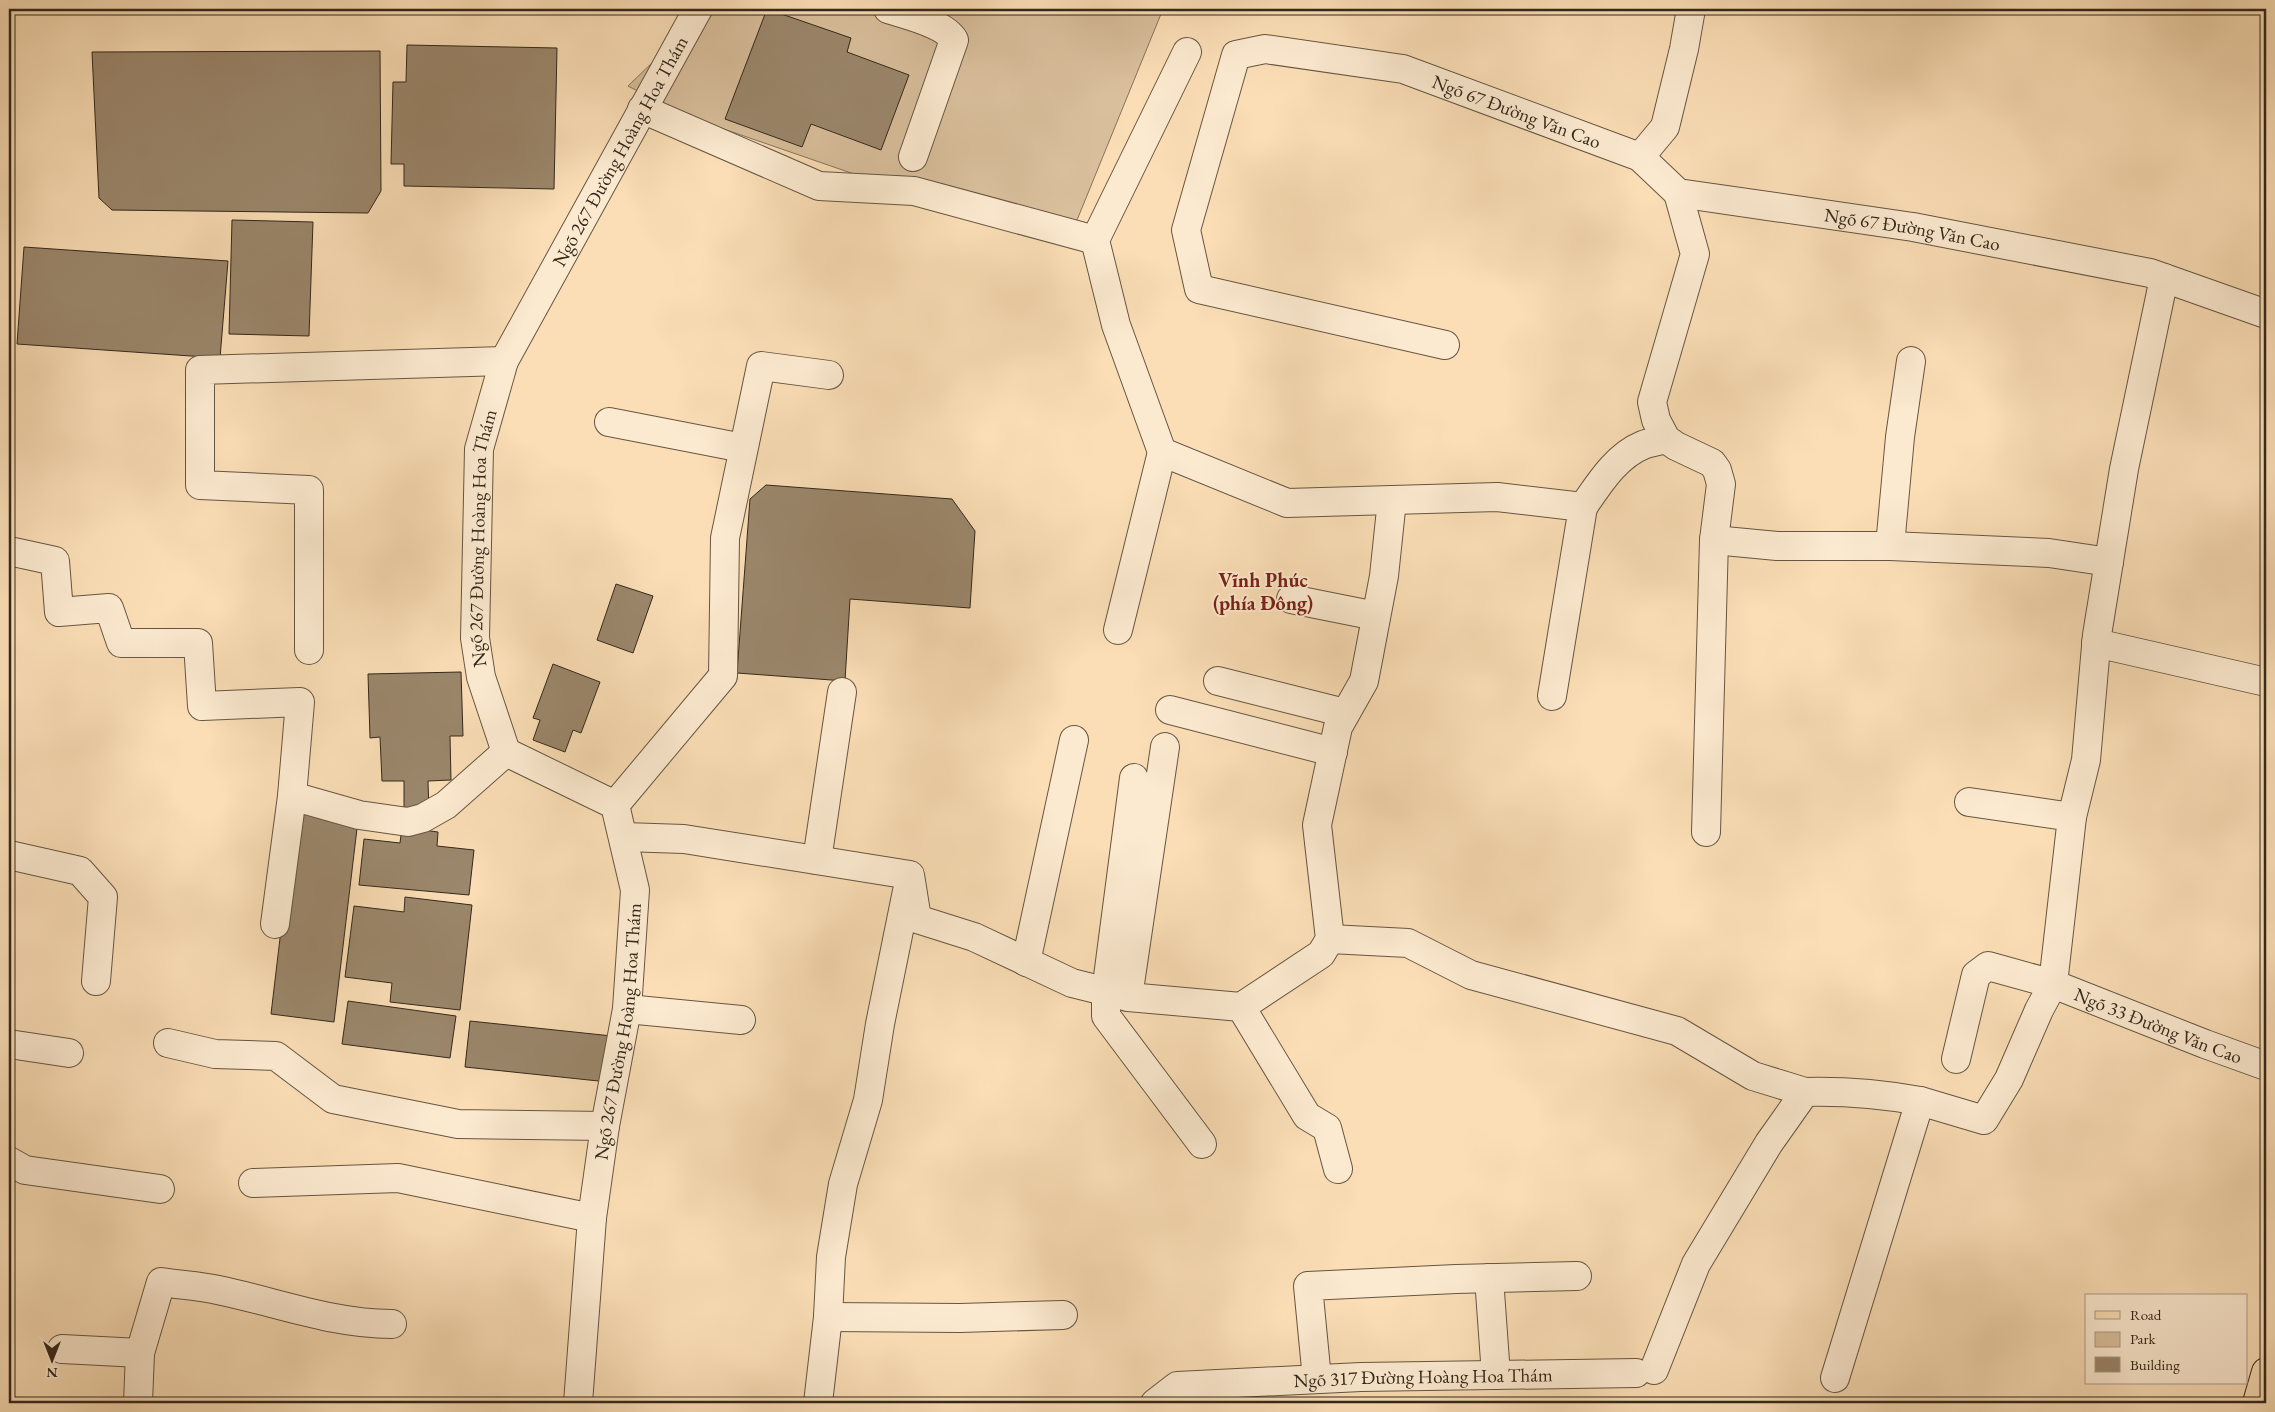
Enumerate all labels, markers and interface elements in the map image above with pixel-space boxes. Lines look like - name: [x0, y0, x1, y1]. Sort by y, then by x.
- street label: Ngõ 267 Đường Hoàng Hoa Thám: [547, 32, 694, 271]
- street label: Ngõ 67 Đường Văn Cao: [1429, 69, 1604, 154]
- street label: Ngõ 67 Đường Văn Cao: [1823, 202, 2002, 257]
- street label: Ngõ 267 Đường Hoàng Hoa Thám: [463, 406, 503, 669]
- district label: Vĩnh Phúc (phía Đông): [1213, 567, 1313, 616]
- street label: Ngõ 267 Đường Hoàng Hoa Thám: [588, 902, 647, 1162]
- street label: Ngõ 33 Đường Văn Cao: [2071, 982, 2246, 1069]
- legend: [2085, 1294, 2248, 1384]
- text: Road: [2130, 1305, 2162, 1324]
- text: Park: [2130, 1329, 2157, 1348]
- north arrow: [28, 1334, 78, 1384]
- text: Building: [2130, 1355, 2180, 1374]
- street label: Ngõ 317 Đường Hoàng Hoa Thám: [1293, 1362, 1553, 1393]
- text: N: [46, 1364, 58, 1382]

